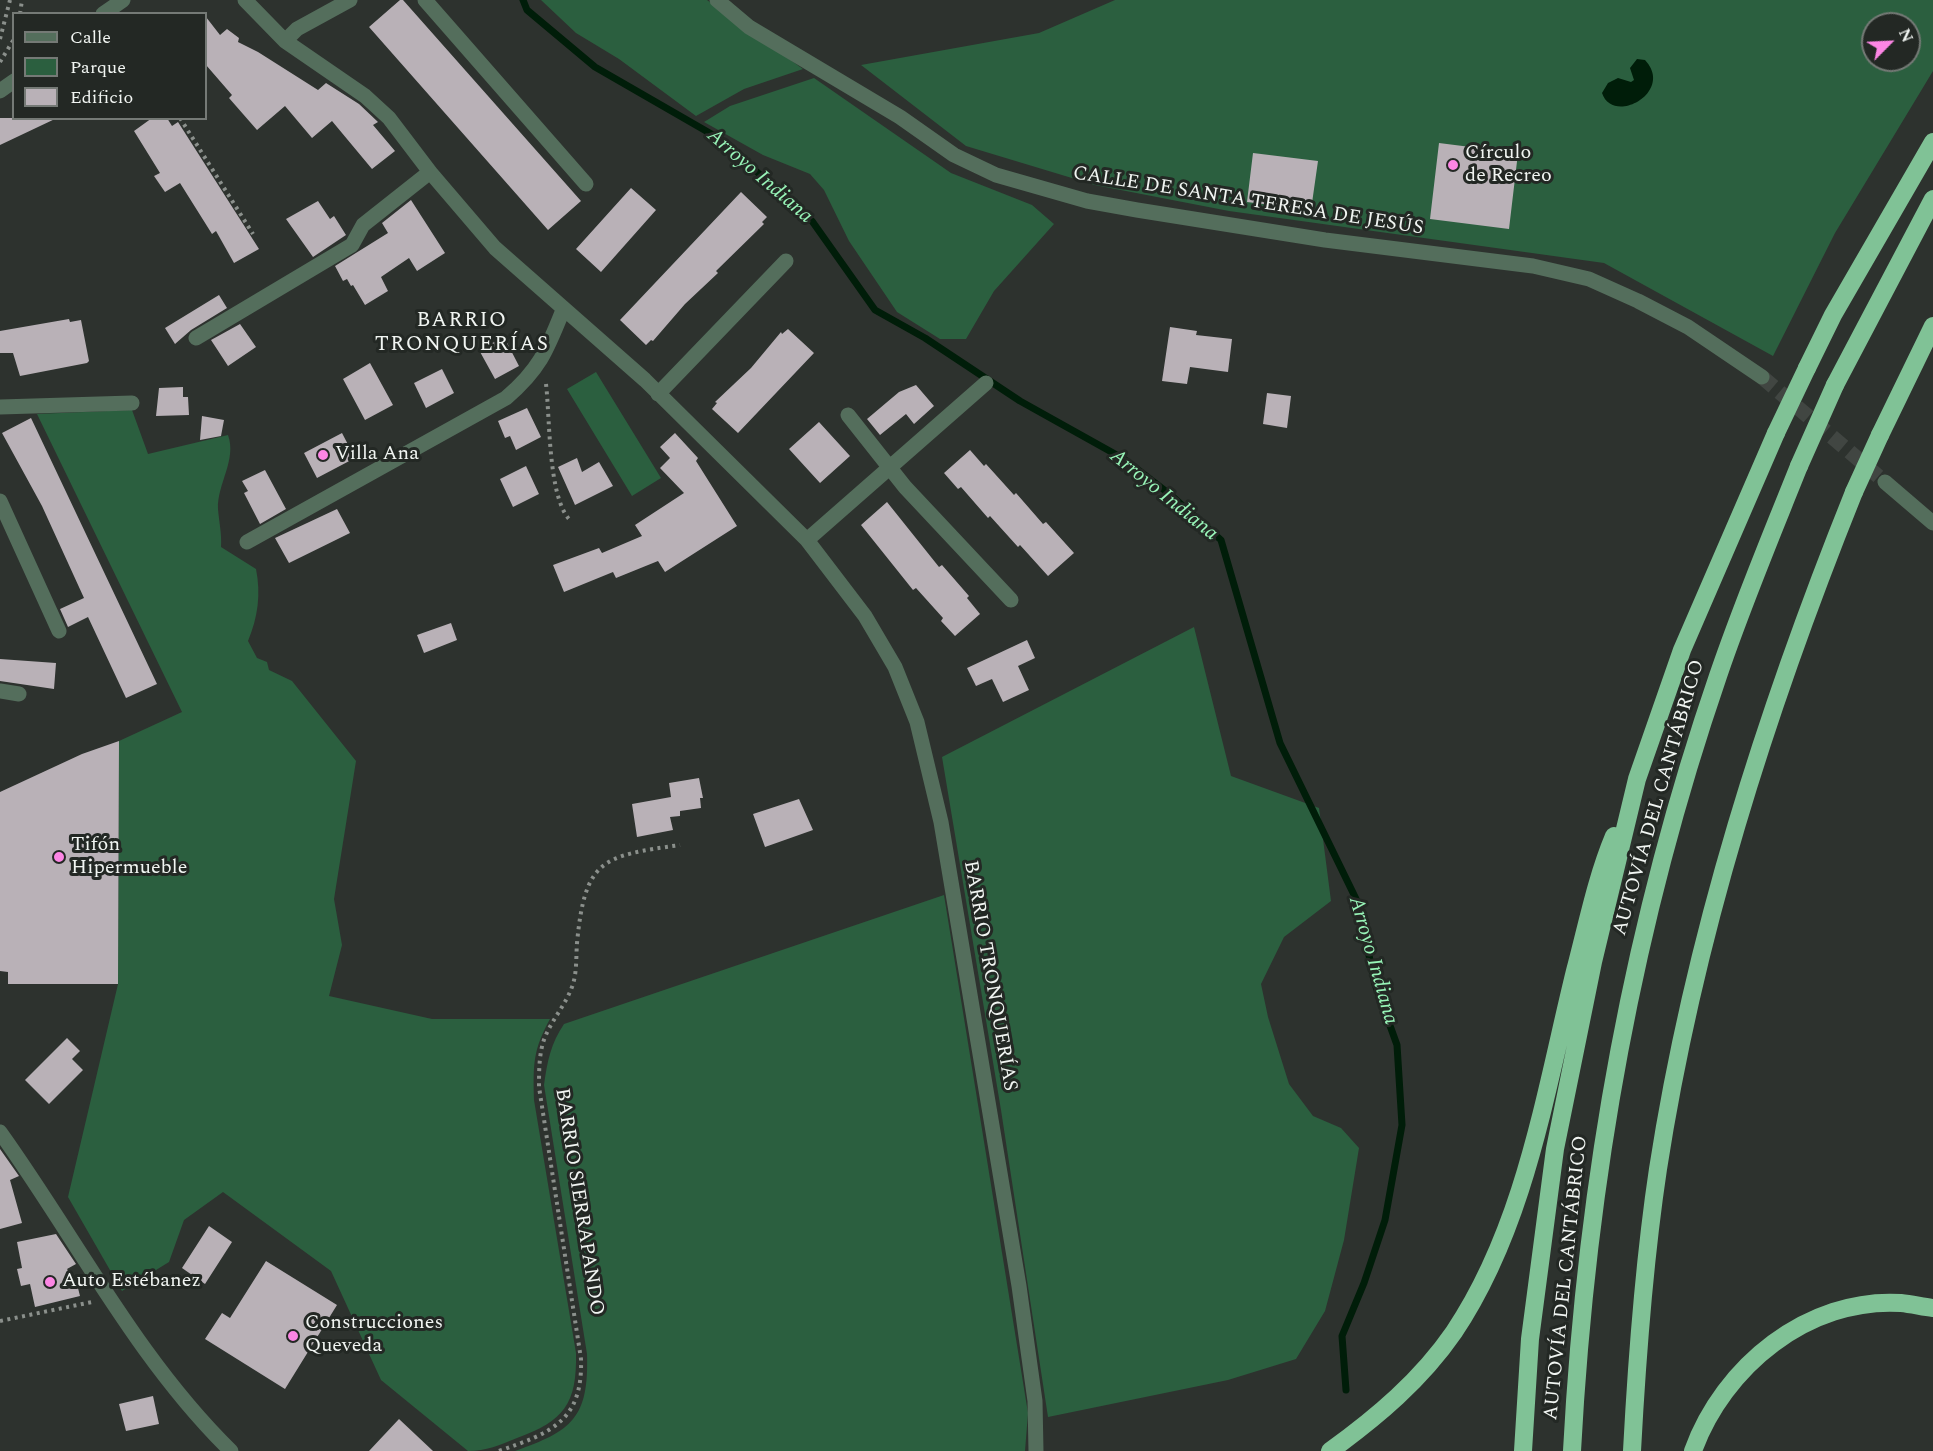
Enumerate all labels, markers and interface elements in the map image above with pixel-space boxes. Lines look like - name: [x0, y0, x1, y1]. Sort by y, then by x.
- legend: [12, 12, 207, 120]
- north arrow: [1861, 12, 1921, 72]
- text: Calle: [70, 24, 111, 51]
- text: N: [1892, 25, 1919, 46]
- text: Parque: [70, 54, 126, 81]
- text: Edificio: [70, 84, 133, 111]
- water label: Arroyo Indiana: [701, 124, 817, 230]
- place label: Círculo de Recreo: [1465, 142, 1552, 189]
- marker: Círculo de Recreo: [1446, 158, 1460, 172]
- street label: CALLE DE SANTA TERESA DE JESÚS: [1071, 162, 1425, 242]
- district label: BARRIO TRONQUERÍAS: [375, 309, 549, 359]
- place label: Villa Ana: [335, 443, 419, 467]
- water label: Arroyo Indiana: [1104, 445, 1222, 547]
- marker: Villa Ana: [316, 448, 330, 462]
- street label: AUTOVÍA DEL CANTÁBRICO: [1609, 657, 1711, 939]
- place label: Tifón Hipermueble: [71, 834, 187, 881]
- marker: Tifón Hipermueble: [52, 850, 66, 864]
- street label: BARRIO TRONQUERÍAS: [957, 859, 1021, 1093]
- water label: Arroyo Indiana: [1342, 894, 1402, 1028]
- street label: BARRIO SIERRAPANDO: [548, 1087, 608, 1317]
- street label: AUTOVÍA DEL CANTÁBRICO: [1540, 1135, 1594, 1421]
- place label: Auto Estébanez: [62, 1270, 201, 1294]
- marker: Auto Estébanez: [43, 1275, 57, 1289]
- place label: Construcciones Queveda: [305, 1312, 443, 1359]
- marker: Construcciones Queveda: [286, 1329, 300, 1343]

